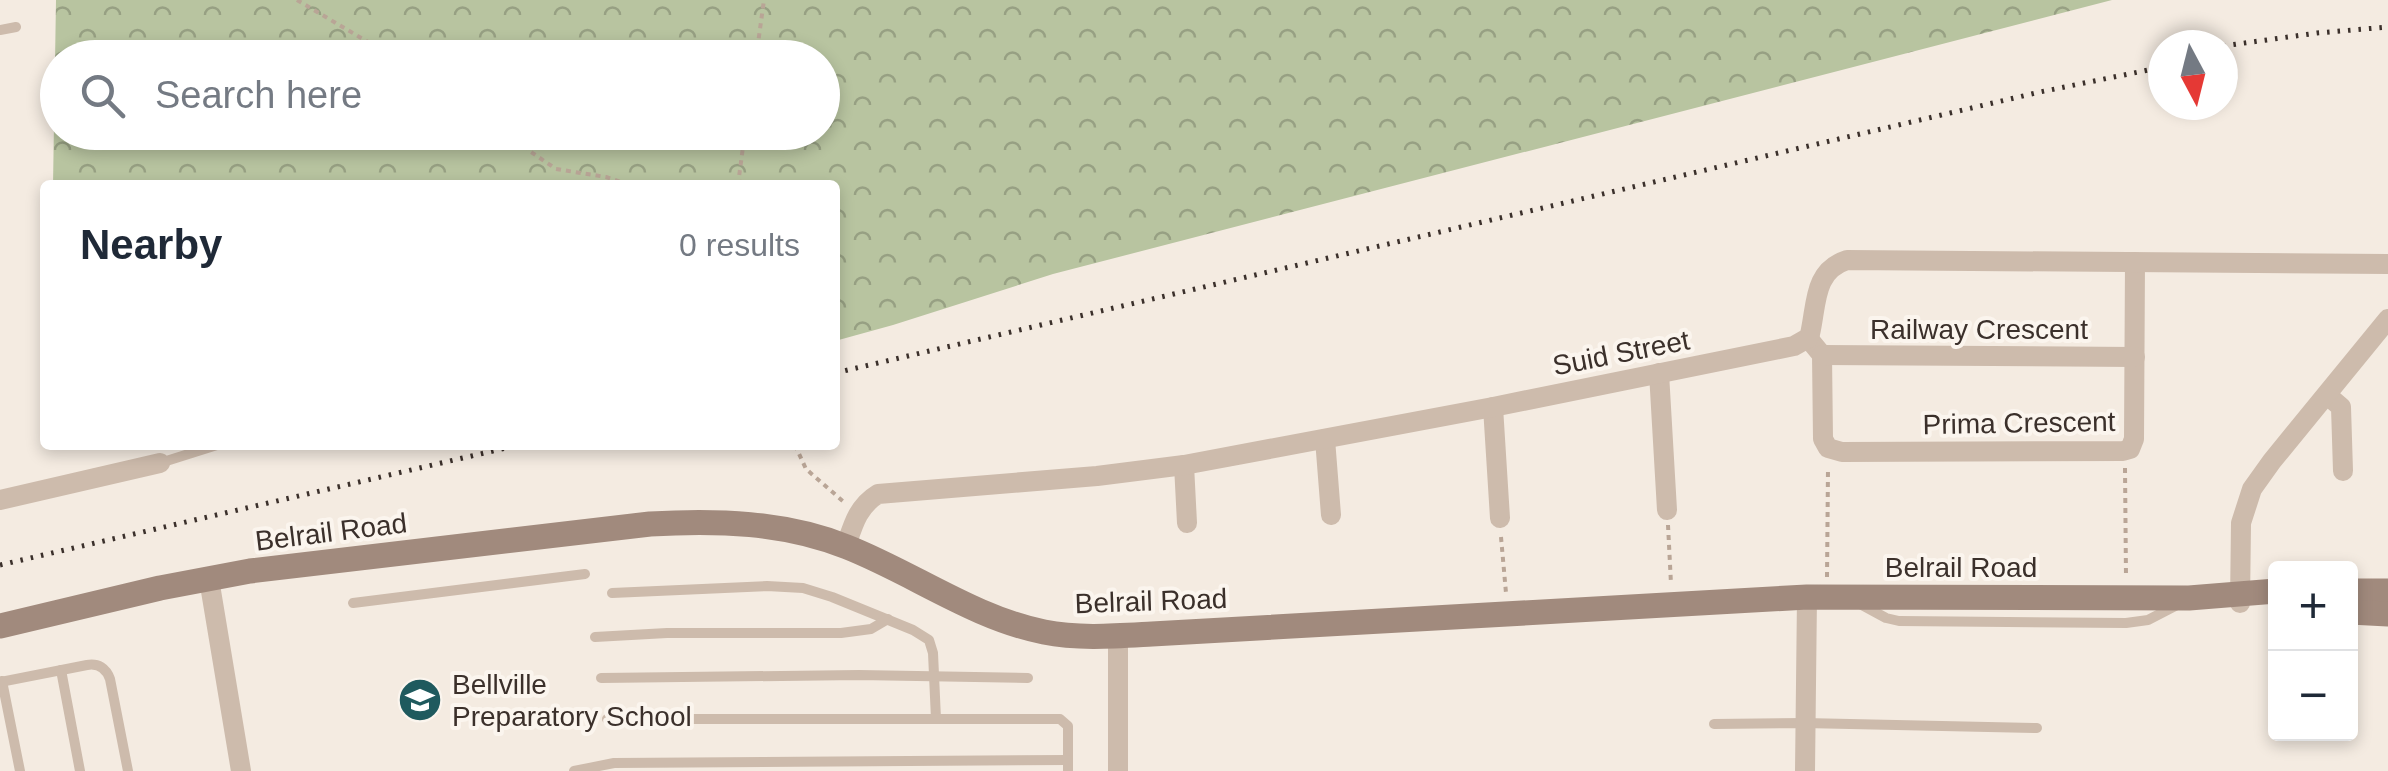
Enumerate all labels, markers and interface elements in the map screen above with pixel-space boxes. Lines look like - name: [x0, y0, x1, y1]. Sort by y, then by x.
- north arrow: [2148, 30, 2238, 120]
- search box: [40, 40, 840, 150]
- icon: search: [75, 68, 130, 123]
- text: Search here: [155, 74, 362, 116]
- text: Nearby: [80, 221, 222, 268]
- text: 0 results: [679, 227, 800, 263]
- street label: Railway Crescent: [1870, 314, 2088, 345]
- street label: Suid Street: [1550, 325, 1692, 381]
- street label: Prima Crescent: [1922, 406, 2116, 440]
- street label: Belrail Road: [253, 507, 409, 557]
- street label: Belrail Road: [1885, 552, 2037, 583]
- map controls: [2268, 561, 2358, 741]
- button: +: [2268, 561, 2358, 651]
- street label: Belrail Road: [1074, 583, 1228, 619]
- button: −: [2268, 651, 2358, 741]
- place label: Bellville Preparatory School: [452, 669, 692, 732]
- school or university icon: Bellville Preparatory School: [397, 677, 443, 723]

